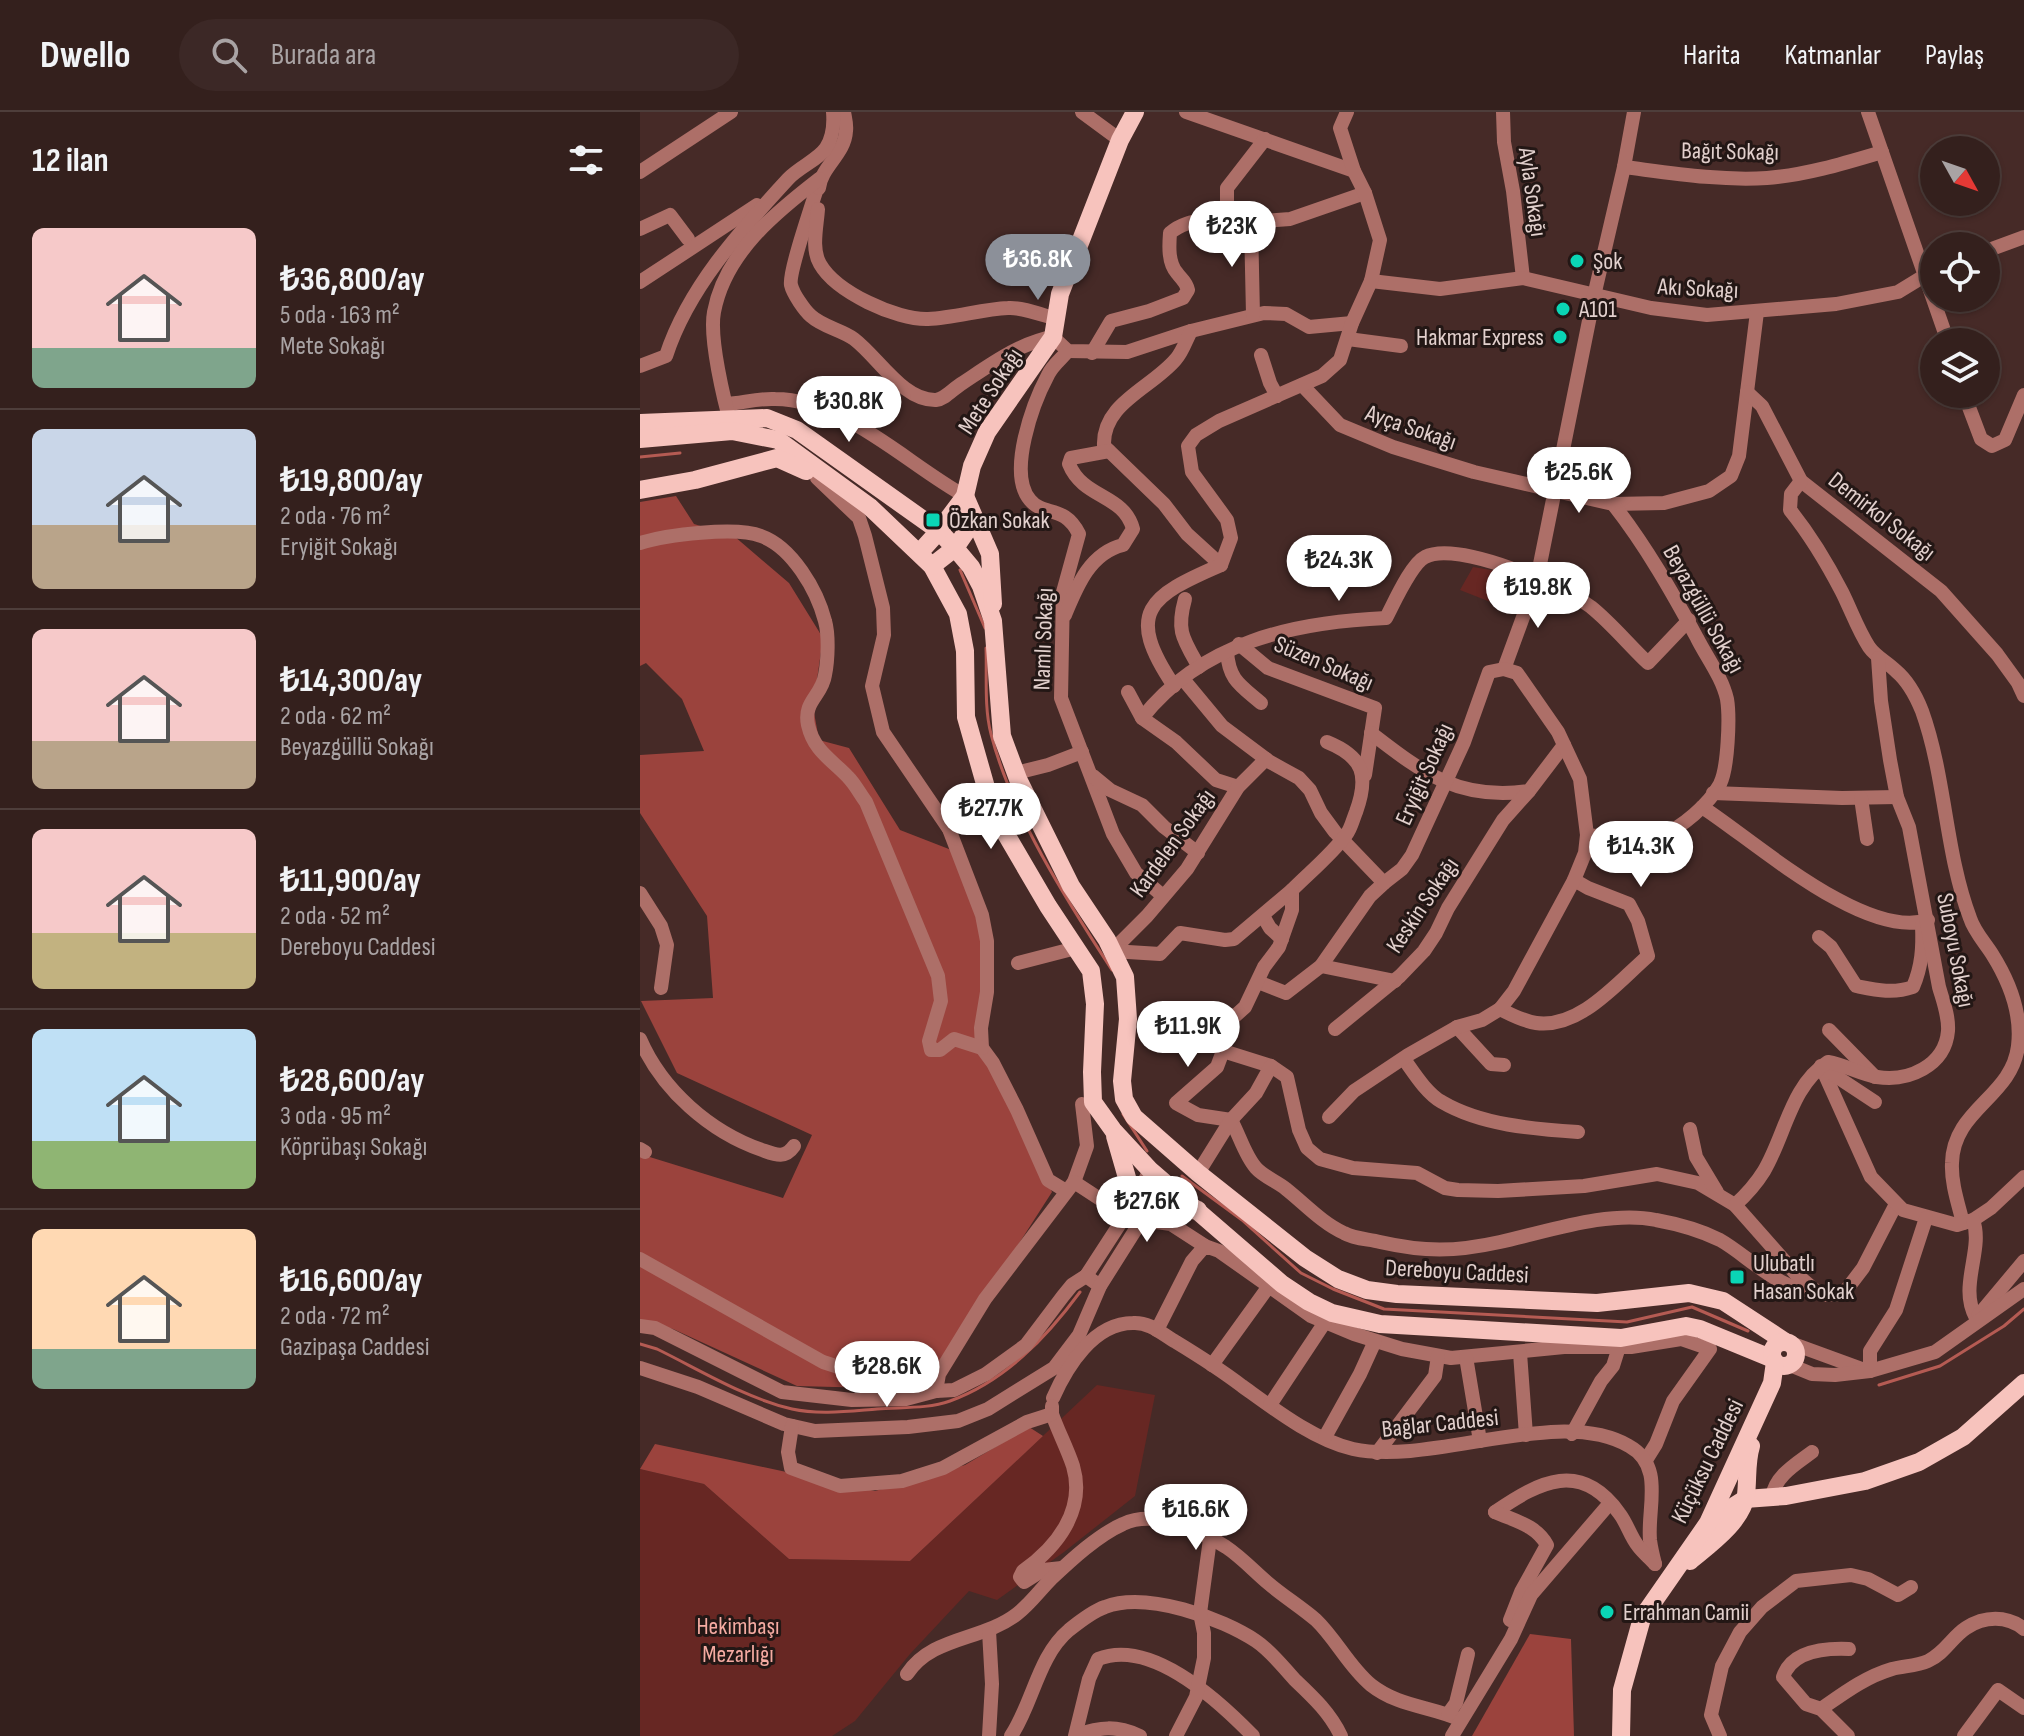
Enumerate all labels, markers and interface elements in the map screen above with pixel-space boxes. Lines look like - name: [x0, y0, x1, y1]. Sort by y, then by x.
- search box: [179, 19, 739, 91]
- text: Dwello: [40, 33, 131, 78]
- icon: search: [207, 33, 251, 77]
- text: Burada ara: [271, 37, 376, 73]
- text: Harita: [1683, 39, 1741, 72]
- text: Katmanlar: [1785, 39, 1881, 72]
- text: Paylaş: [1925, 39, 1984, 72]
- street label: Bağıt Sokağı: [1681, 136, 1779, 167]
- north arrow: [1920, 136, 2000, 216]
- map controls: [1920, 136, 2000, 408]
- icon: filters: [564, 138, 608, 182]
- text: 12 ilan: [32, 140, 109, 181]
- street label: Ayla Sokağı: [1512, 145, 1553, 238]
- pin: ₺23K: [1185, 201, 1279, 269]
- text: ₺23K: [1207, 211, 1257, 242]
- button: locate: [1920, 232, 2000, 312]
- pin: ₺36.8K: [973, 234, 1103, 302]
- text: ₺36.8K: [1003, 244, 1073, 275]
- place label: Şok: [1593, 247, 1622, 276]
- marker: Şok: [1568, 252, 1586, 270]
- text: ₺36,800/ay: [280, 259, 425, 300]
- icon: home: [96, 260, 192, 356]
- street label: Akı Sokağı: [1656, 272, 1739, 305]
- place label: A101: [1578, 295, 1617, 324]
- text: 5 oda · 163 m²: [280, 300, 400, 331]
- marker: A101: [1554, 300, 1572, 318]
- place label: Hakmar Express: [1416, 323, 1544, 352]
- marker: Hakmar Express: [1551, 328, 1569, 346]
- button: layers: [1920, 328, 2000, 408]
- text: Mete Sokağı: [280, 331, 385, 362]
- street label: Mete Sokağı: [952, 343, 1029, 440]
- pin: ₺30.8K: [784, 376, 914, 444]
- text: ₺30.8K: [814, 386, 884, 417]
- street label: Ayça Sokağı: [1361, 398, 1460, 456]
- pin: ₺25.6K: [1514, 447, 1644, 515]
- text: ₺25.6K: [1545, 457, 1613, 488]
- text: ₺19,800/ay: [280, 460, 423, 501]
- icon: home: [96, 461, 192, 557]
- street label: Demirkol Sokağı: [1822, 466, 1941, 567]
- text: 2 oda · 76 m²: [280, 501, 391, 532]
- place label: Özkan Sokak: [949, 506, 1050, 535]
- marker: Özkan Sokak: [924, 511, 942, 529]
- text: Eryiğit Sokağı: [280, 532, 398, 563]
- pin: ₺24.3K: [1274, 535, 1404, 603]
- street label: Beyazgüllü Sokağı: [1656, 540, 1751, 678]
- text: ₺24.3K: [1305, 545, 1373, 576]
- pin: ₺19.8K: [1473, 562, 1603, 630]
- text: ₺19.8K: [1504, 572, 1572, 603]
- street label: Namlı Sokağı: [1027, 587, 1060, 691]
- street label: Süzen Sokağı: [1270, 630, 1378, 697]
- text: ₺14,300/ay: [280, 660, 422, 701]
- icon: home: [96, 661, 192, 757]
- text: 2 oda · 62 m²: [280, 701, 391, 732]
- street label: Eryiğit Sokağı: [1389, 719, 1460, 830]
- text: Beyazgüllü Sokağı: [280, 732, 434, 763]
- pin: ₺27.7K: [926, 783, 1056, 851]
- street label: Kardelen Sokağı: [1123, 783, 1221, 903]
- text: ₺27.7K: [959, 793, 1023, 824]
- pin: ₺14.3K: [1576, 821, 1706, 889]
- text: ₺14.3K: [1607, 831, 1675, 862]
- street label: Keskin Sokağı: [1380, 852, 1465, 959]
- text: ₺11,900/ay: [280, 860, 421, 901]
- icon: home: [96, 861, 192, 957]
- street label: Suboyu Sokağı: [1930, 890, 1981, 1010]
- text: 2 oda · 52 m²: [280, 901, 390, 932]
- text: Dereboyu Caddesi: [280, 932, 436, 963]
- pin: ₺11.9K: [1123, 1001, 1253, 1069]
- text: ₺11.9K: [1155, 1011, 1221, 1042]
- text: ₺28,600/ay: [280, 1060, 424, 1101]
- icon: home: [96, 1061, 192, 1157]
- text: 3 oda · 95 m²: [280, 1101, 391, 1132]
- text: Köprübaşı Sokağı: [280, 1132, 427, 1163]
- pin: ₺27.6K: [1082, 1176, 1212, 1244]
- text: ₺27.6K: [1114, 1186, 1180, 1217]
- place label: Ulubatlı Hasan Sokak: [1753, 1249, 1854, 1306]
- street label: Dereboyu Caddesi: [1384, 1253, 1529, 1290]
- text: ₺16,600/ay: [280, 1260, 422, 1301]
- icon: home: [96, 1261, 192, 1357]
- marker: Ulubatlı Hasan Sokak: [1728, 1268, 1746, 1286]
- text: 2 oda · 72 m²: [280, 1301, 390, 1332]
- text: Gazipaşa Caddesi: [280, 1332, 430, 1363]
- pin: ₺28.6K: [822, 1341, 952, 1409]
- text: ₺28.6K: [853, 1351, 921, 1382]
- street label: Küçüksu Caddesi: [1665, 1394, 1750, 1528]
- street label: Bağlar Caddesi: [1380, 1403, 1500, 1444]
- pin: ₺16.6K: [1131, 1484, 1261, 1552]
- text: ₺16.6K: [1162, 1494, 1230, 1525]
- place label: Errahman Camii: [1623, 1598, 1749, 1627]
- marker: Errahman Camii: [1598, 1603, 1616, 1621]
- park label: Hekimbaşı Mezarlığı: [696, 1612, 780, 1669]

